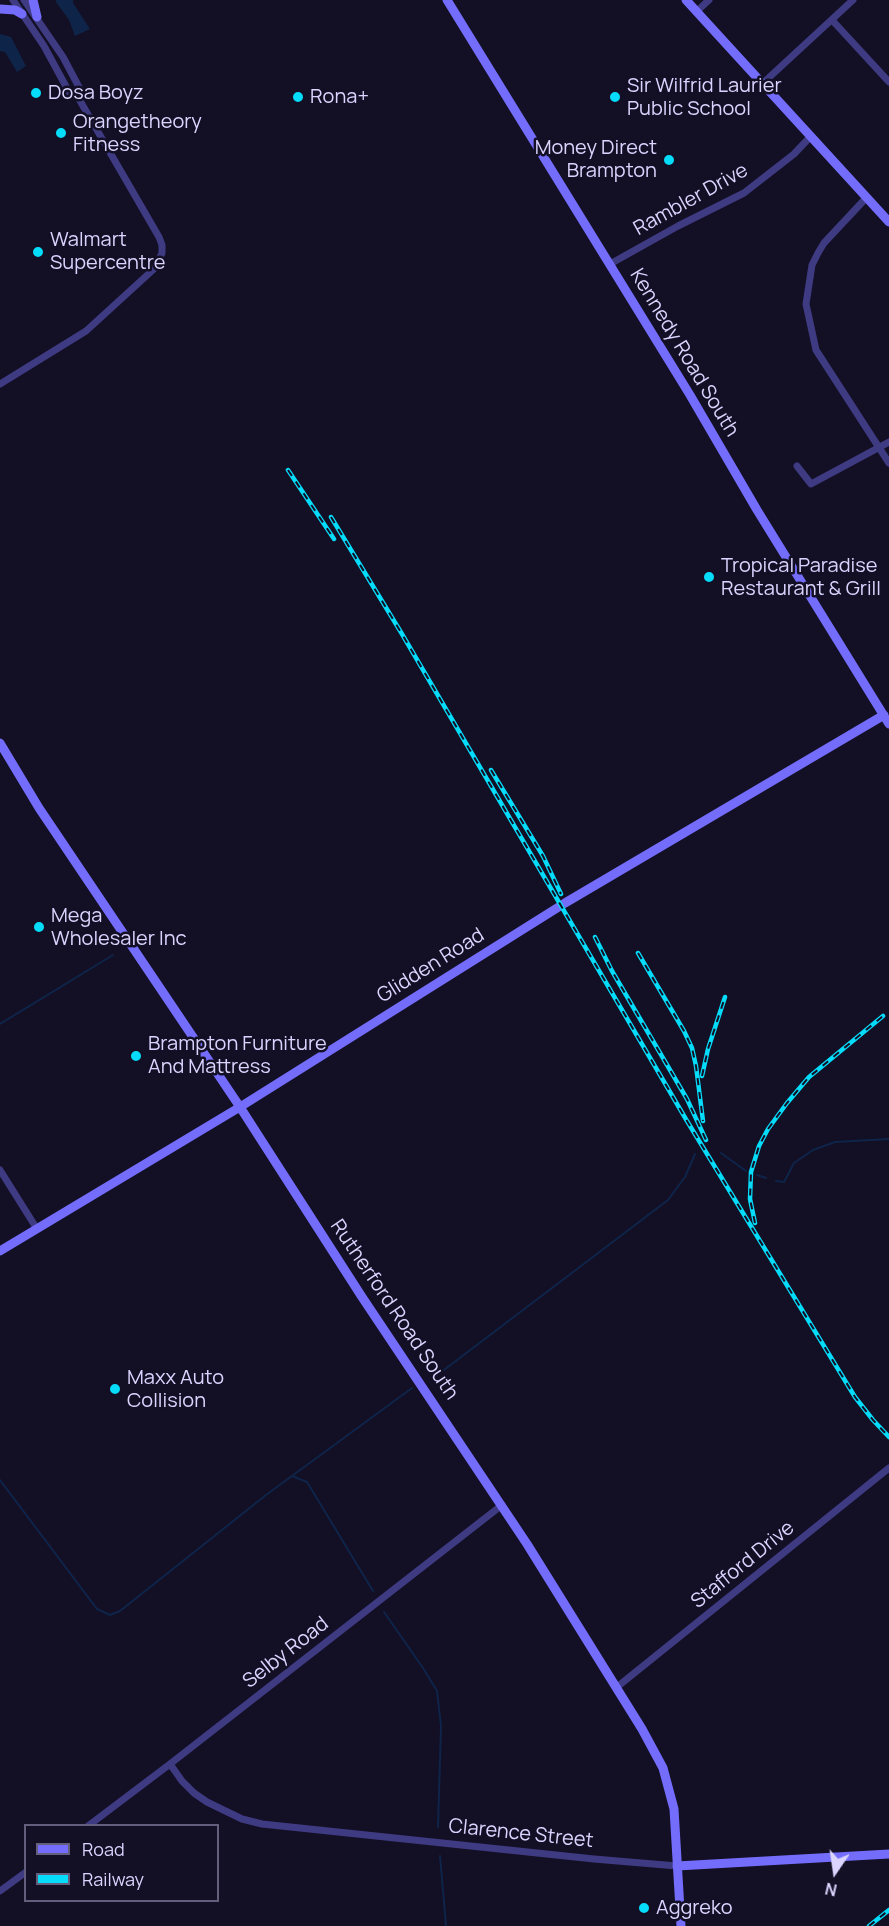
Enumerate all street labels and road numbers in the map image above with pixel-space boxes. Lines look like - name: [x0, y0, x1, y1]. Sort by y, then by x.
- street label: Rambler Drive: [630, 159, 752, 241]
- street label: Kennedy Road South: [624, 265, 744, 441]
- street label: Glidden Road: [373, 924, 489, 1008]
- street label: Rutherford Road South: [325, 1215, 463, 1405]
- street label: Stafford Drive: [687, 1516, 799, 1614]
- street label: Selby Road: [238, 1612, 334, 1694]
- street label: Clarence Street: [447, 1814, 595, 1854]

